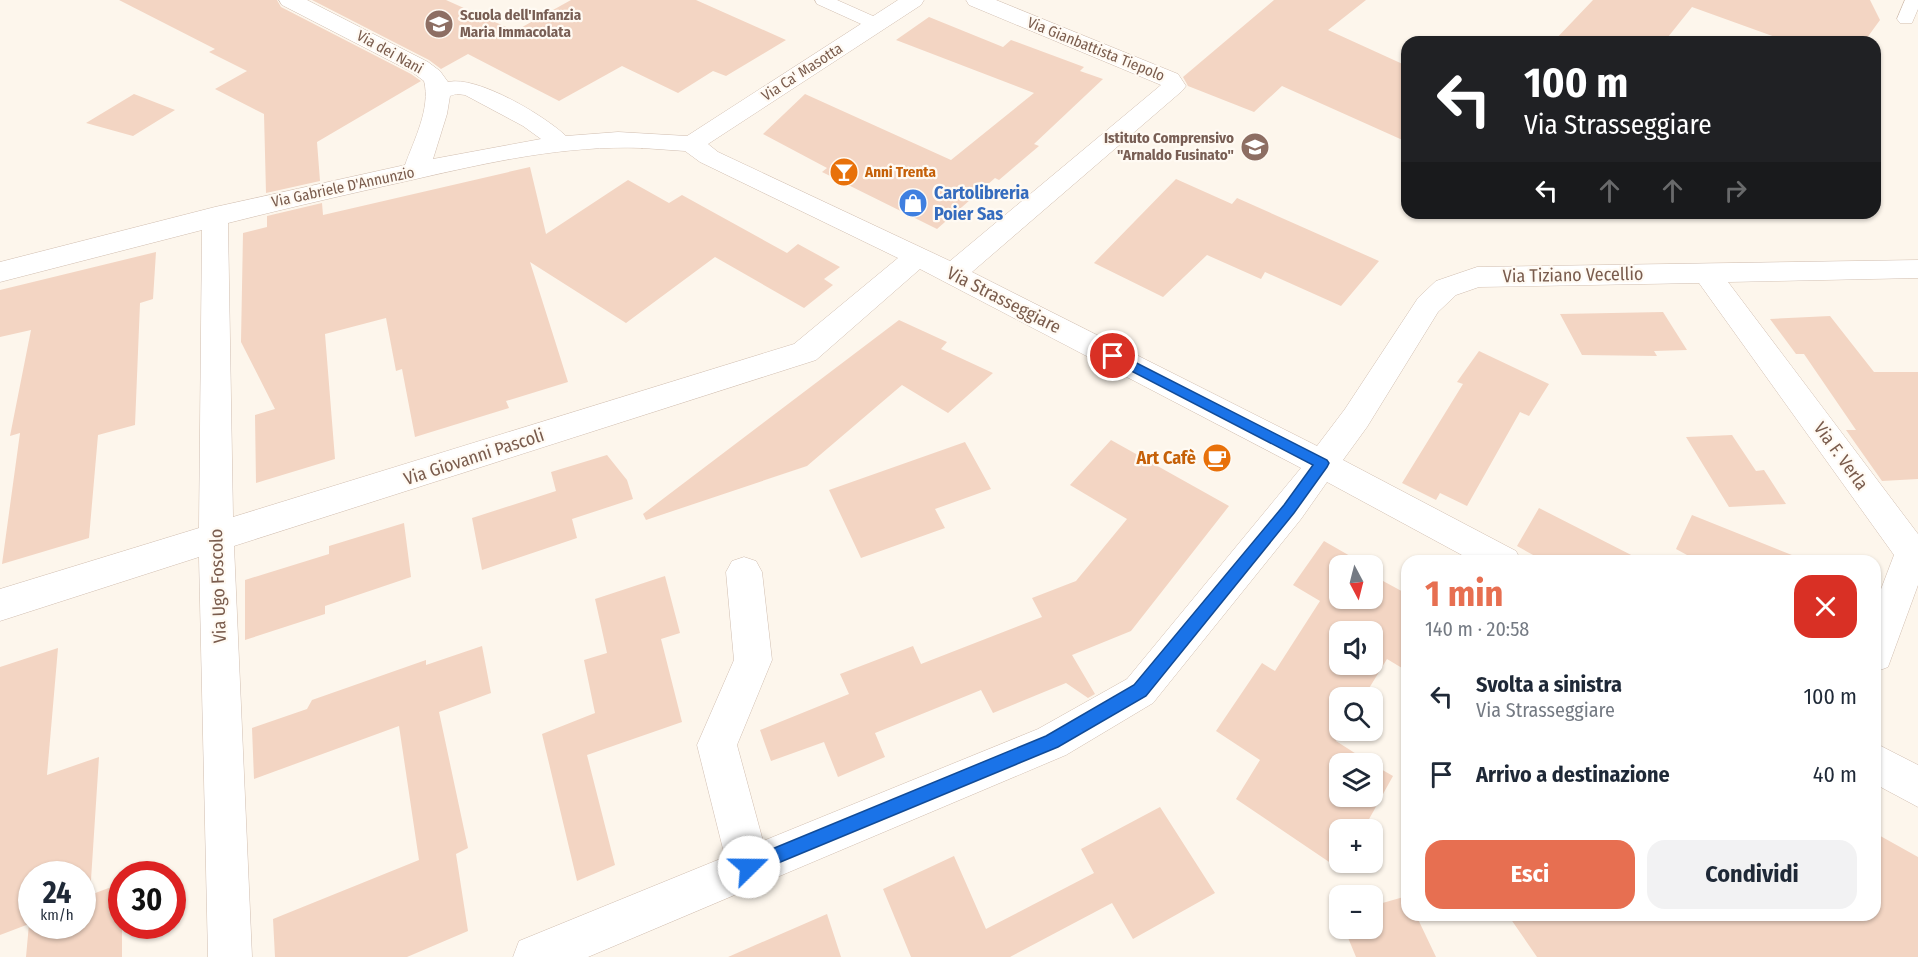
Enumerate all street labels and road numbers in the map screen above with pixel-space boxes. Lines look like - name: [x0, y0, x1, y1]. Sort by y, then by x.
- street label: Via Gianbattista Tiepolo: [1025, 13, 1167, 85]
- street label: Via dei Nani: [354, 26, 426, 78]
- street label: Via Ca' Masotta: [758, 39, 846, 105]
- street label: Via Gabriele D'Annunzio: [270, 163, 416, 211]
- street label: Via Strasseggiare: [943, 262, 1065, 338]
- street label: Via Tiziano Vecellio: [1502, 263, 1644, 287]
- street label: Via F. Verla: [1809, 418, 1873, 494]
- street label: Via Giovanni Pascoli: [401, 424, 547, 490]
- street label: Via Ugo Foscolo: [205, 528, 231, 644]

